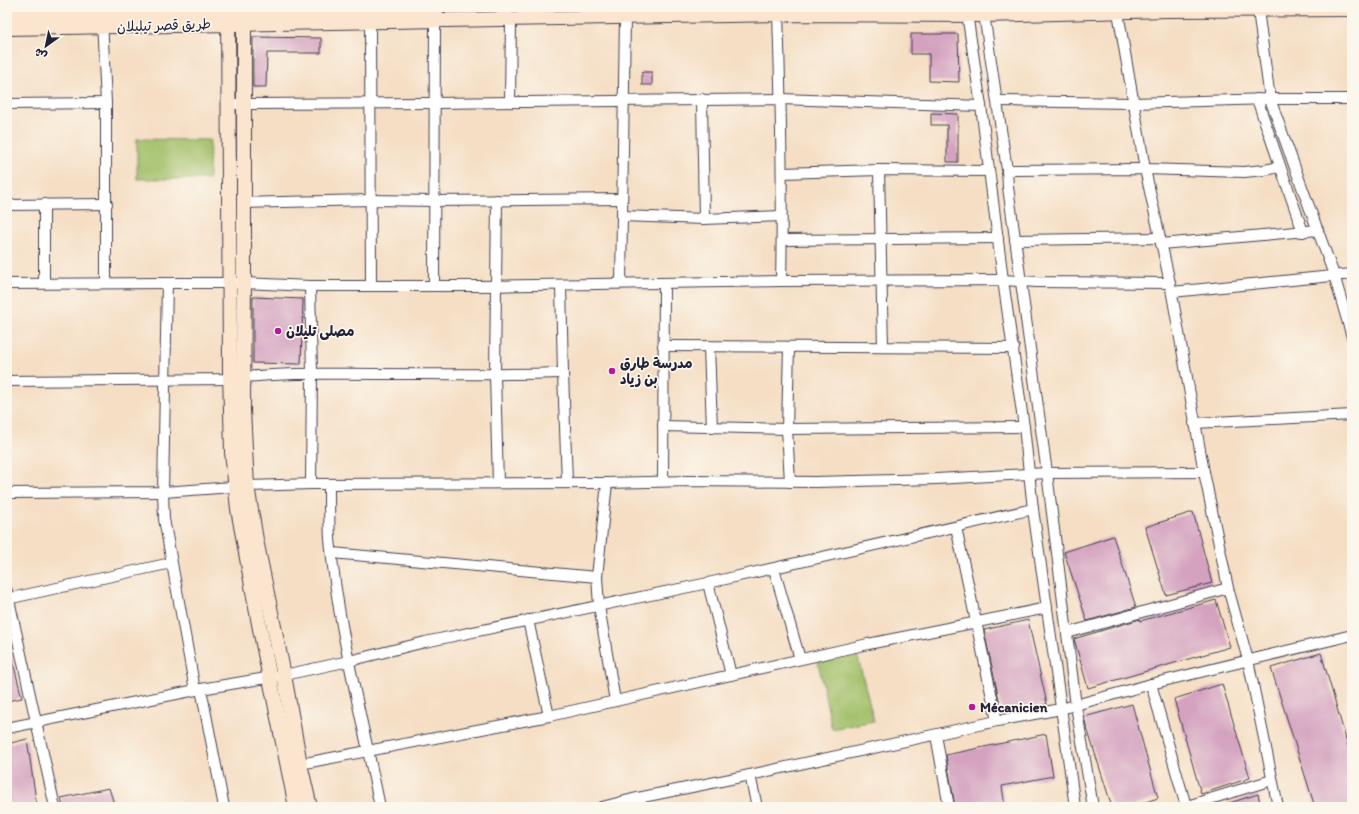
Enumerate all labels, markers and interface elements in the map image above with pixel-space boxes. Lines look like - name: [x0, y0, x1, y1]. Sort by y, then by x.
- street label: طريق قصر تيليلان: [117, 15, 211, 36]
- north arrow: [26, 26, 66, 66]
- text: ش: [32, 45, 49, 63]
- place label: مصلى تليلان: [286, 323, 354, 340]
- marker: مصلى تليلان: [273, 326, 283, 336]
- place label: مدرسة طارق بن زياد: [620, 355, 693, 388]
- marker: مدرسة طارق بن زياد: [607, 366, 617, 376]
- place label: Mécanicien: [980, 699, 1047, 716]
- marker: Mécanicien: [967, 702, 977, 712]

